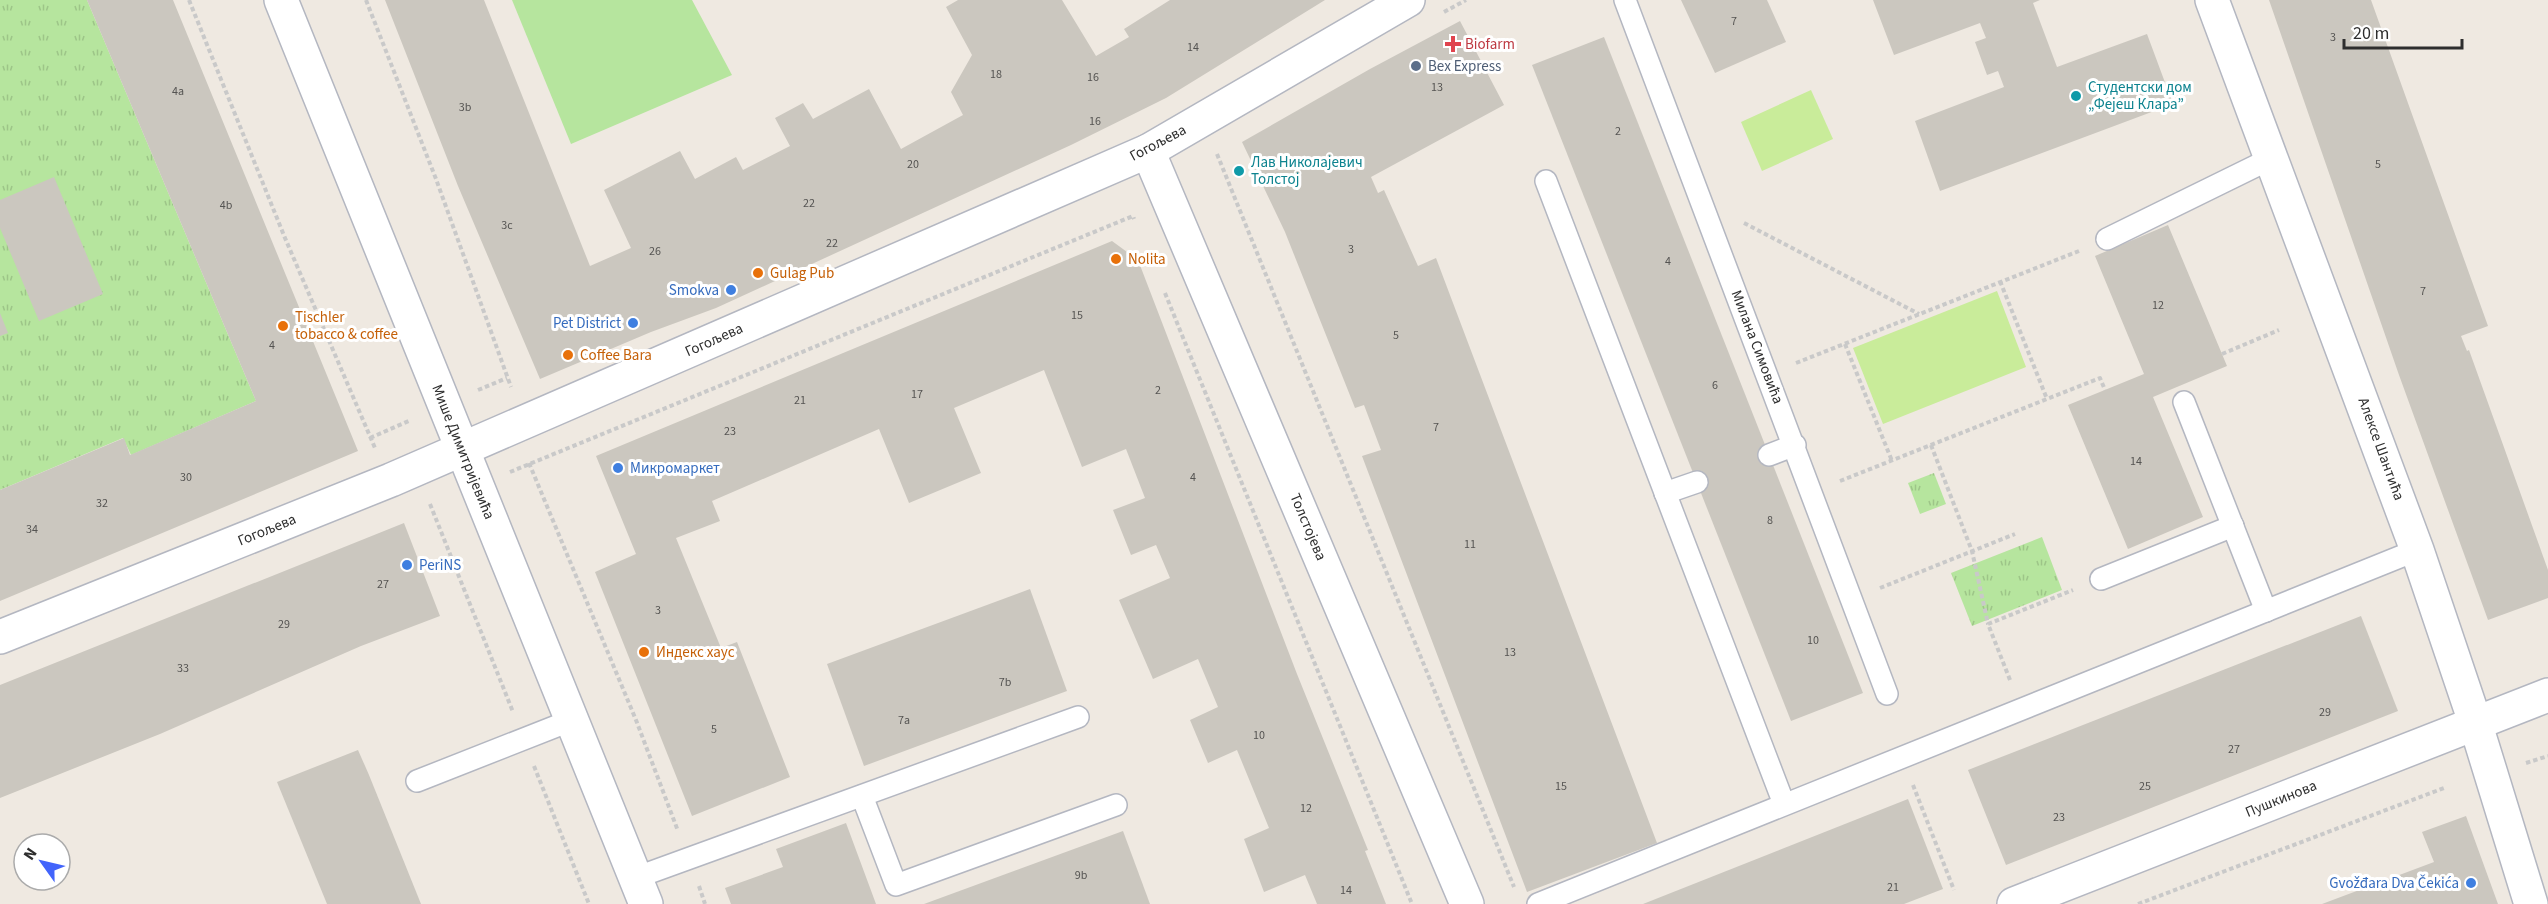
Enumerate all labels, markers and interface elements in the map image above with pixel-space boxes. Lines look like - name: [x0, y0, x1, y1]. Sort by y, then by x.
- scale bar: [2344, 12, 2462, 50]
- house number: 7: [1731, 13, 1737, 30]
- text: 20 m: [2353, 21, 2389, 46]
- house number: 3: [2330, 29, 2336, 46]
- place label: Biofarm: [1465, 34, 1515, 55]
- marker: Biofarm: [1446, 37, 1460, 51]
- house number: 14: [1187, 39, 1199, 56]
- place label: Bex Express: [1428, 56, 1501, 77]
- marker: Bex Express: [1409, 59, 1423, 73]
- house number: 18: [990, 66, 1002, 83]
- house number: 16: [1087, 69, 1099, 86]
- place label: Студентски дом „Фејеш Клара”: [2088, 77, 2192, 115]
- house number: 13: [1431, 79, 1443, 96]
- house number: 4a: [172, 83, 184, 100]
- marker: Студентски дом „Фејеш Клара”: [2069, 89, 2083, 103]
- house number: 3b: [459, 99, 472, 116]
- house number: 16: [1089, 113, 1101, 130]
- street label: Гогољева: [1126, 119, 1190, 167]
- house number: 2: [1615, 123, 1621, 140]
- place label: Лав Николајевич Толстој: [1251, 152, 1363, 190]
- house number: 20: [907, 156, 919, 173]
- house number: 5: [2375, 156, 2381, 173]
- marker: Лав Николајевич Толстој: [1232, 164, 1246, 178]
- house number: 22: [803, 195, 815, 212]
- house number: 4b: [220, 197, 233, 214]
- house number: 3c: [501, 217, 513, 234]
- house number: 22: [826, 235, 838, 252]
- house number: 3: [1348, 241, 1354, 258]
- house number: 26: [649, 243, 661, 260]
- place label: Nolita: [1128, 249, 1166, 270]
- marker: Nolita: [1109, 252, 1123, 266]
- house number: 4: [1665, 253, 1671, 270]
- place label: Gulag Pub: [770, 263, 834, 284]
- marker: Gulag Pub: [751, 266, 765, 280]
- place label: Smokva: [669, 280, 719, 301]
- marker: Smokva: [724, 283, 738, 297]
- house number: 7: [2420, 283, 2426, 300]
- street label: Милана Симовића: [1726, 287, 1788, 407]
- house number: 12: [2152, 297, 2164, 314]
- place label: Tischler tobacco & coffee: [295, 307, 398, 345]
- house number: 15: [1071, 307, 1083, 324]
- place label: Pet District: [553, 313, 621, 334]
- marker: Pet District: [626, 316, 640, 330]
- street label: Гогољева: [682, 318, 746, 362]
- marker: Tischler tobacco & coffee: [276, 319, 290, 333]
- house number: 5: [1393, 327, 1399, 344]
- house number: 4: [269, 337, 275, 354]
- place label: Coffee Bara: [580, 345, 652, 366]
- marker: Coffee Bara: [561, 348, 575, 362]
- house number: 6: [1712, 377, 1718, 394]
- street label: Мише Димитријевића: [426, 381, 500, 523]
- house number: 2: [1155, 382, 1161, 399]
- house number: 17: [911, 386, 923, 403]
- house number: 21: [794, 392, 806, 409]
- street label: Алексе Шантића: [2353, 395, 2409, 503]
- house number: 7: [1433, 419, 1439, 436]
- house number: 23: [724, 423, 736, 440]
- house number: 14: [2130, 453, 2142, 470]
- place label: Микромаркет: [630, 458, 720, 479]
- marker: Микромаркет: [611, 461, 625, 475]
- house number: 30: [180, 469, 192, 486]
- house number: 4: [1190, 469, 1196, 486]
- street label: Толстојева: [1284, 490, 1332, 564]
- house number: 32: [96, 495, 108, 512]
- street label: Гогољева: [235, 509, 299, 551]
- house number: 8: [1767, 512, 1773, 529]
- house number: 34: [26, 521, 38, 538]
- house number: 11: [1464, 536, 1476, 553]
- place label: PeriNS: [419, 555, 461, 576]
- marker: PeriNS: [400, 558, 414, 572]
- house number: 27: [377, 576, 389, 593]
- house number: 3: [655, 602, 661, 619]
- house number: 29: [278, 616, 290, 633]
- house number: 10: [1807, 632, 1819, 649]
- place label: Индекс хаус: [656, 642, 735, 663]
- house number: 13: [1504, 644, 1516, 661]
- marker: Индекс хаус: [637, 645, 651, 659]
- house number: 33: [177, 660, 189, 677]
- house number: 7b: [999, 674, 1012, 691]
- house number: 29: [2319, 704, 2331, 721]
- house number: 7a: [898, 712, 910, 729]
- house number: 5: [711, 721, 717, 738]
- house number: 10: [1253, 727, 1265, 744]
- house number: 27: [2228, 741, 2240, 758]
- street label: Пушкинова: [2242, 775, 2320, 823]
- house number: 15: [1555, 778, 1567, 795]
- house number: 25: [2139, 778, 2151, 795]
- house number: 12: [1300, 800, 1312, 817]
- house number: 23: [2053, 809, 2065, 826]
- north arrow: [12, 832, 72, 892]
- text: N: [18, 844, 42, 865]
- house number: 9b: [1075, 867, 1088, 884]
- place label: Gvožđara Dva Čekića: [2329, 873, 2459, 894]
- marker: Gvožđara Dva Čekića: [2464, 876, 2478, 890]
- house number: 21: [1887, 879, 1899, 896]
- house number: 14: [1340, 882, 1352, 899]

